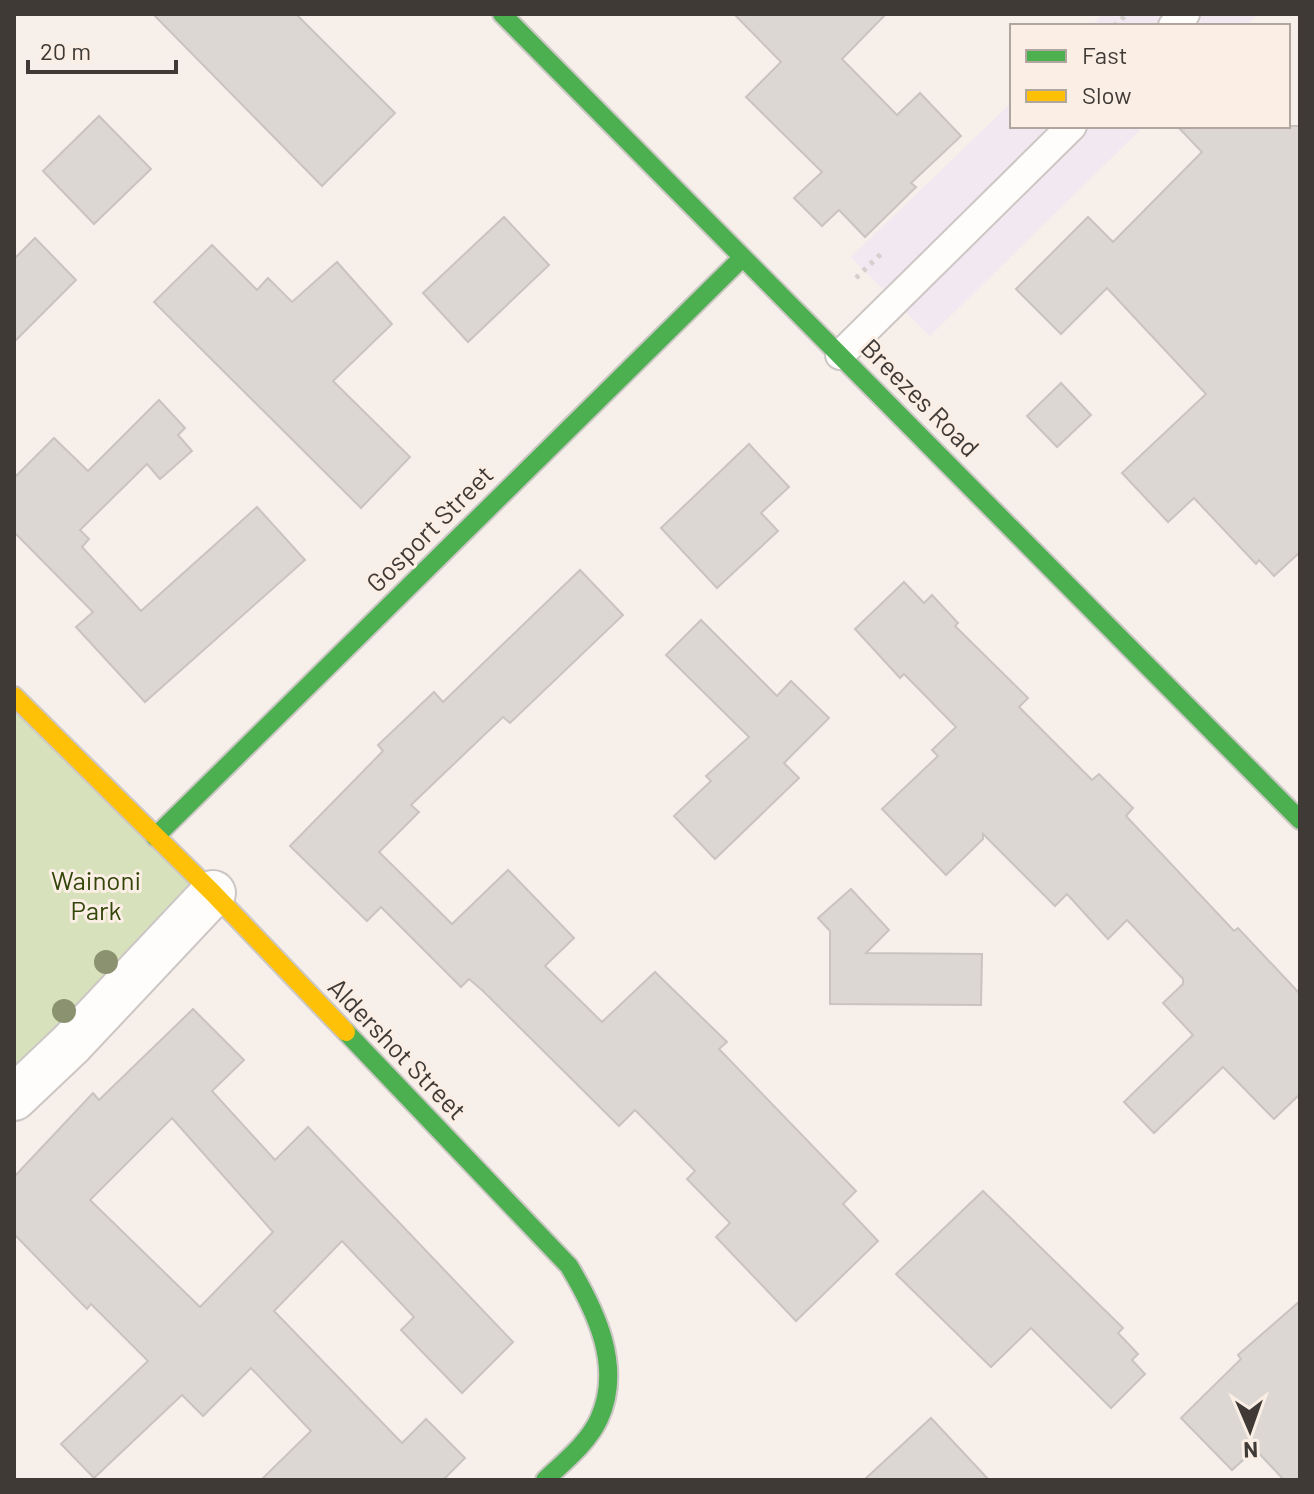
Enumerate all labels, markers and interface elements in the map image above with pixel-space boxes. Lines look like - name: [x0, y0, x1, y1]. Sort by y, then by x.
- scale bar: [28, 24, 176, 74]
- legend: [1010, 24, 1290, 128]
- text: 20 m: [40, 36, 91, 65]
- text: Fast: [1082, 40, 1127, 69]
- text: Slow: [1082, 80, 1131, 109]
- street label: Breezes Road: [856, 332, 986, 462]
- street label: Gosport Street: [359, 458, 499, 598]
- park label: Wainoni Park: [51, 864, 141, 925]
- street label: Aldershot Street: [323, 971, 474, 1125]
- north arrow: [1210, 1390, 1290, 1470]
- text: N: [1243, 1438, 1259, 1464]

